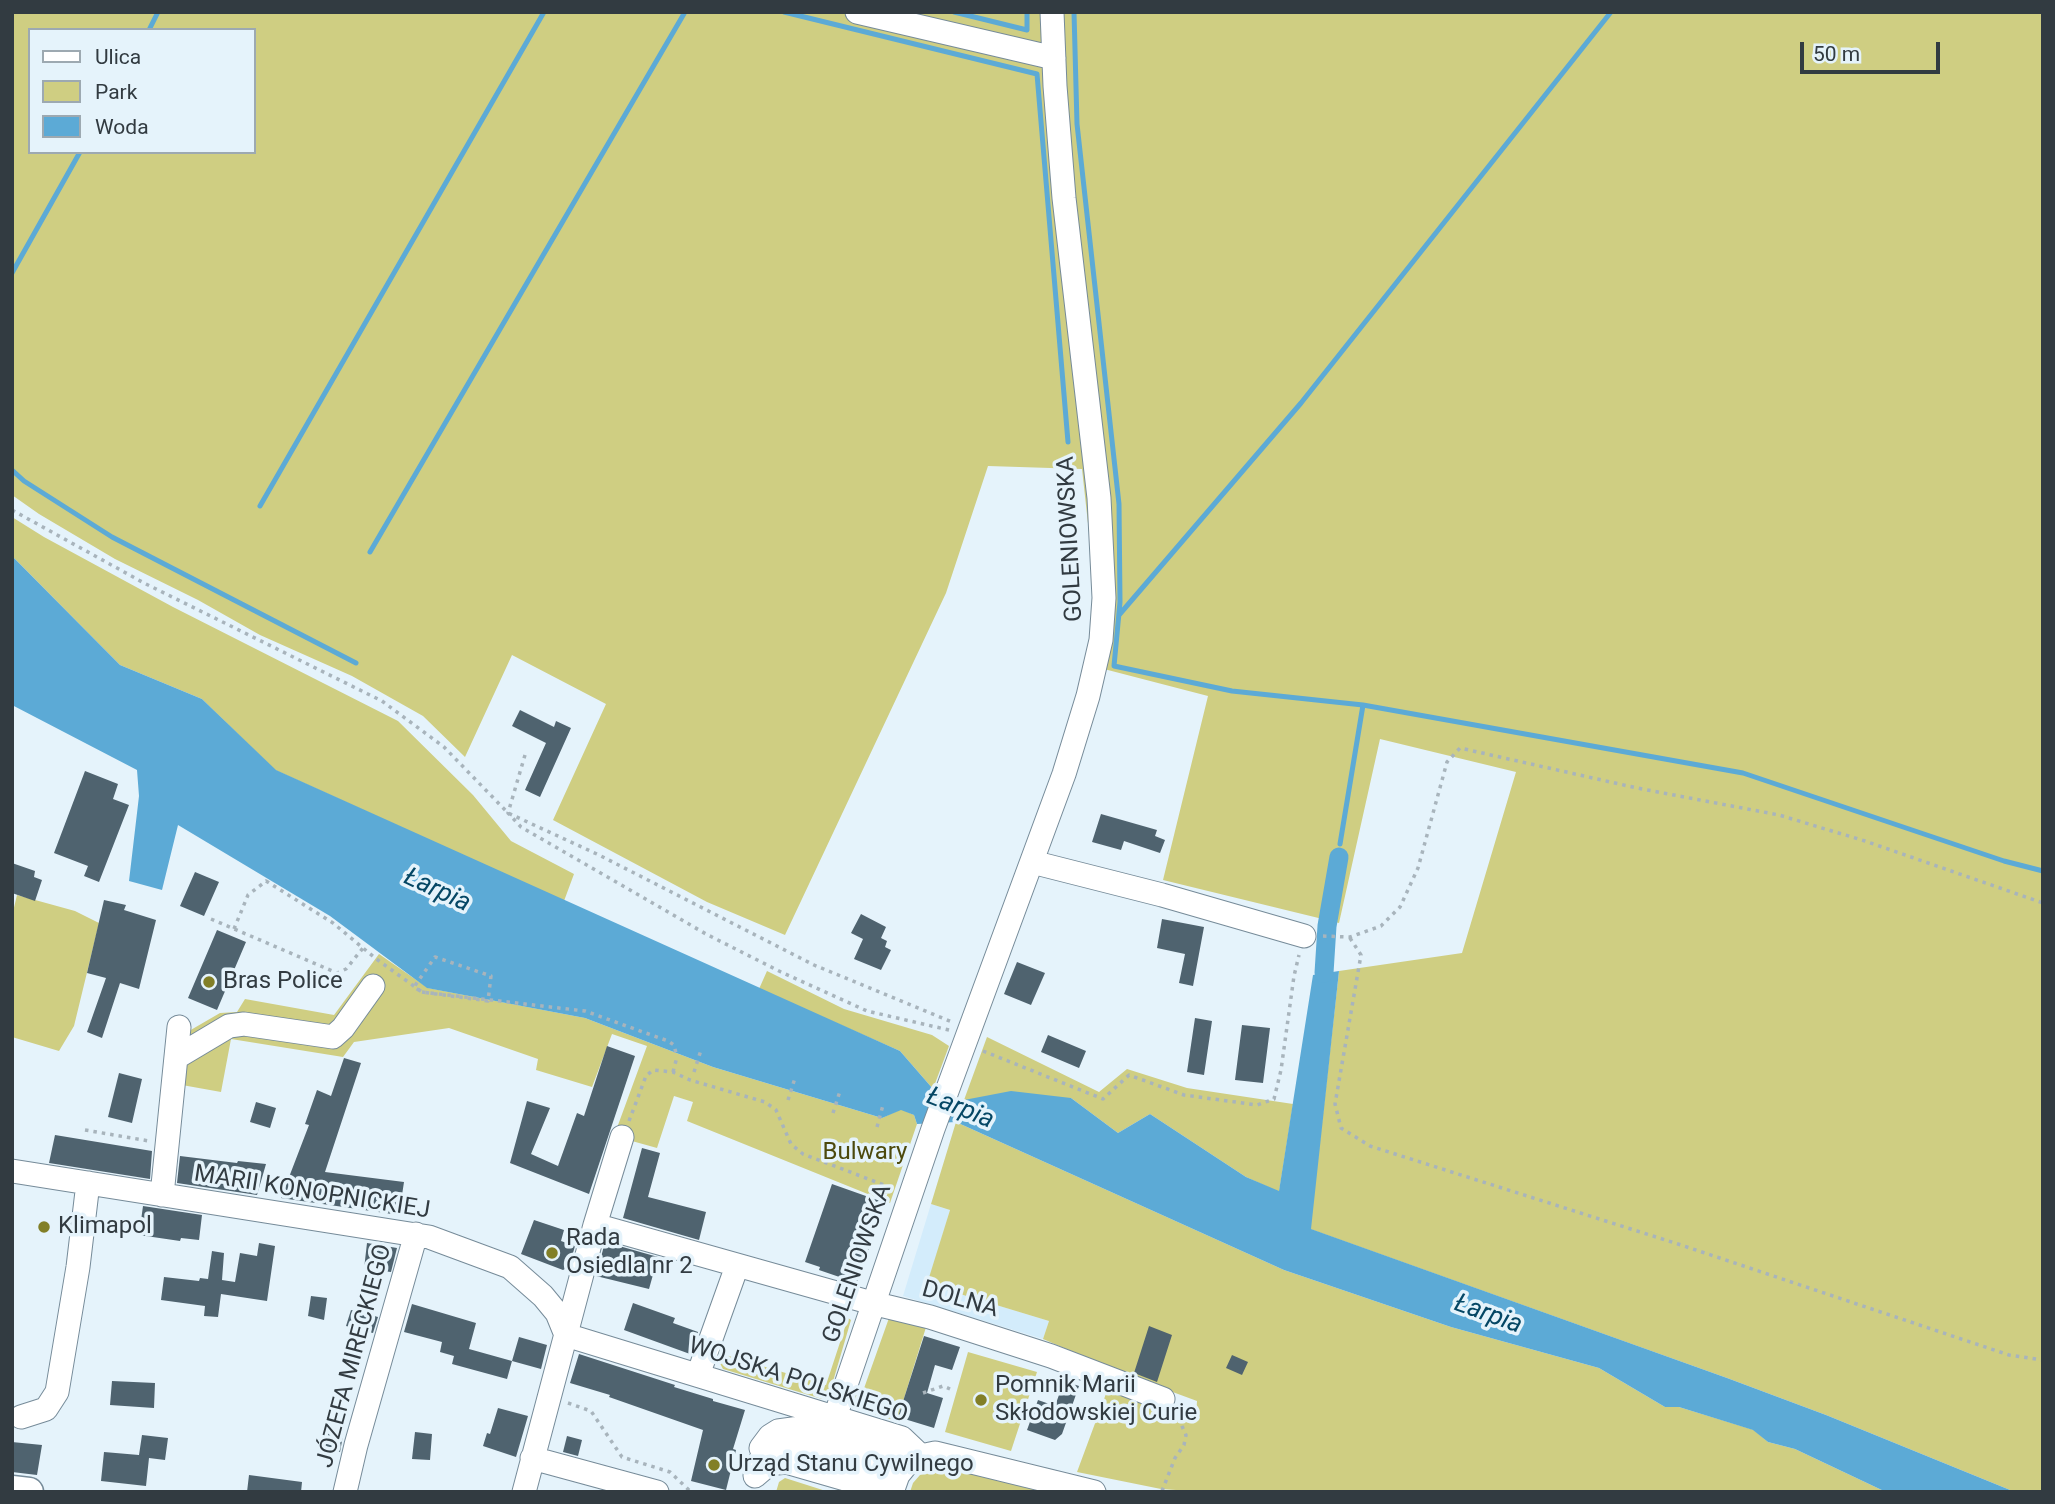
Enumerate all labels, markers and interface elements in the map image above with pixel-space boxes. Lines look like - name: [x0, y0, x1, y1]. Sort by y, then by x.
- legend: [28, 28, 256, 154]
- scale bar: [1803, 28, 1943, 72]
- text: 50 m: [1813, 42, 1860, 66]
- text: Ulica: [95, 45, 141, 69]
- text: Park: [95, 80, 137, 104]
- text: Woda: [95, 115, 149, 139]
- street label: GOLENIOWSKA: [1052, 455, 1090, 623]
- water label: Łarpia: [399, 862, 475, 920]
- place label: Bras Police: [223, 968, 343, 996]
- marker: Bras Police: [201, 974, 217, 990]
- water label: Łarpia: [922, 1081, 998, 1137]
- park label: Bulwary: [823, 1139, 907, 1167]
- street label: MARII KONOPNICKIEJ: [192, 1160, 432, 1226]
- street label: GOLENIOWSKA: [817, 1181, 899, 1347]
- place label: Klimapol: [58, 1213, 152, 1241]
- marker: Klimapol: [36, 1219, 52, 1235]
- place label: Rada Osiedla nr 2: [566, 1225, 693, 1281]
- street label: JÓZEFA MIRECKIEGO: [311, 1241, 399, 1471]
- marker: Rada Osiedla nr 2: [544, 1245, 560, 1261]
- street label: DOLNA: [918, 1275, 1002, 1325]
- water label: Łarpia: [1450, 1288, 1526, 1342]
- street label: WOJSKA POLSKIEGO: [685, 1332, 911, 1430]
- place label: Pomnik Marii Skłodowskiej Curie: [995, 1372, 1197, 1428]
- marker: Pomnik Marii Skłodowskiej Curie: [973, 1392, 989, 1408]
- place label: Urząd Stanu Cywilnego: [728, 1451, 974, 1479]
- marker: Urząd Stanu Cywilnego: [706, 1457, 722, 1473]

